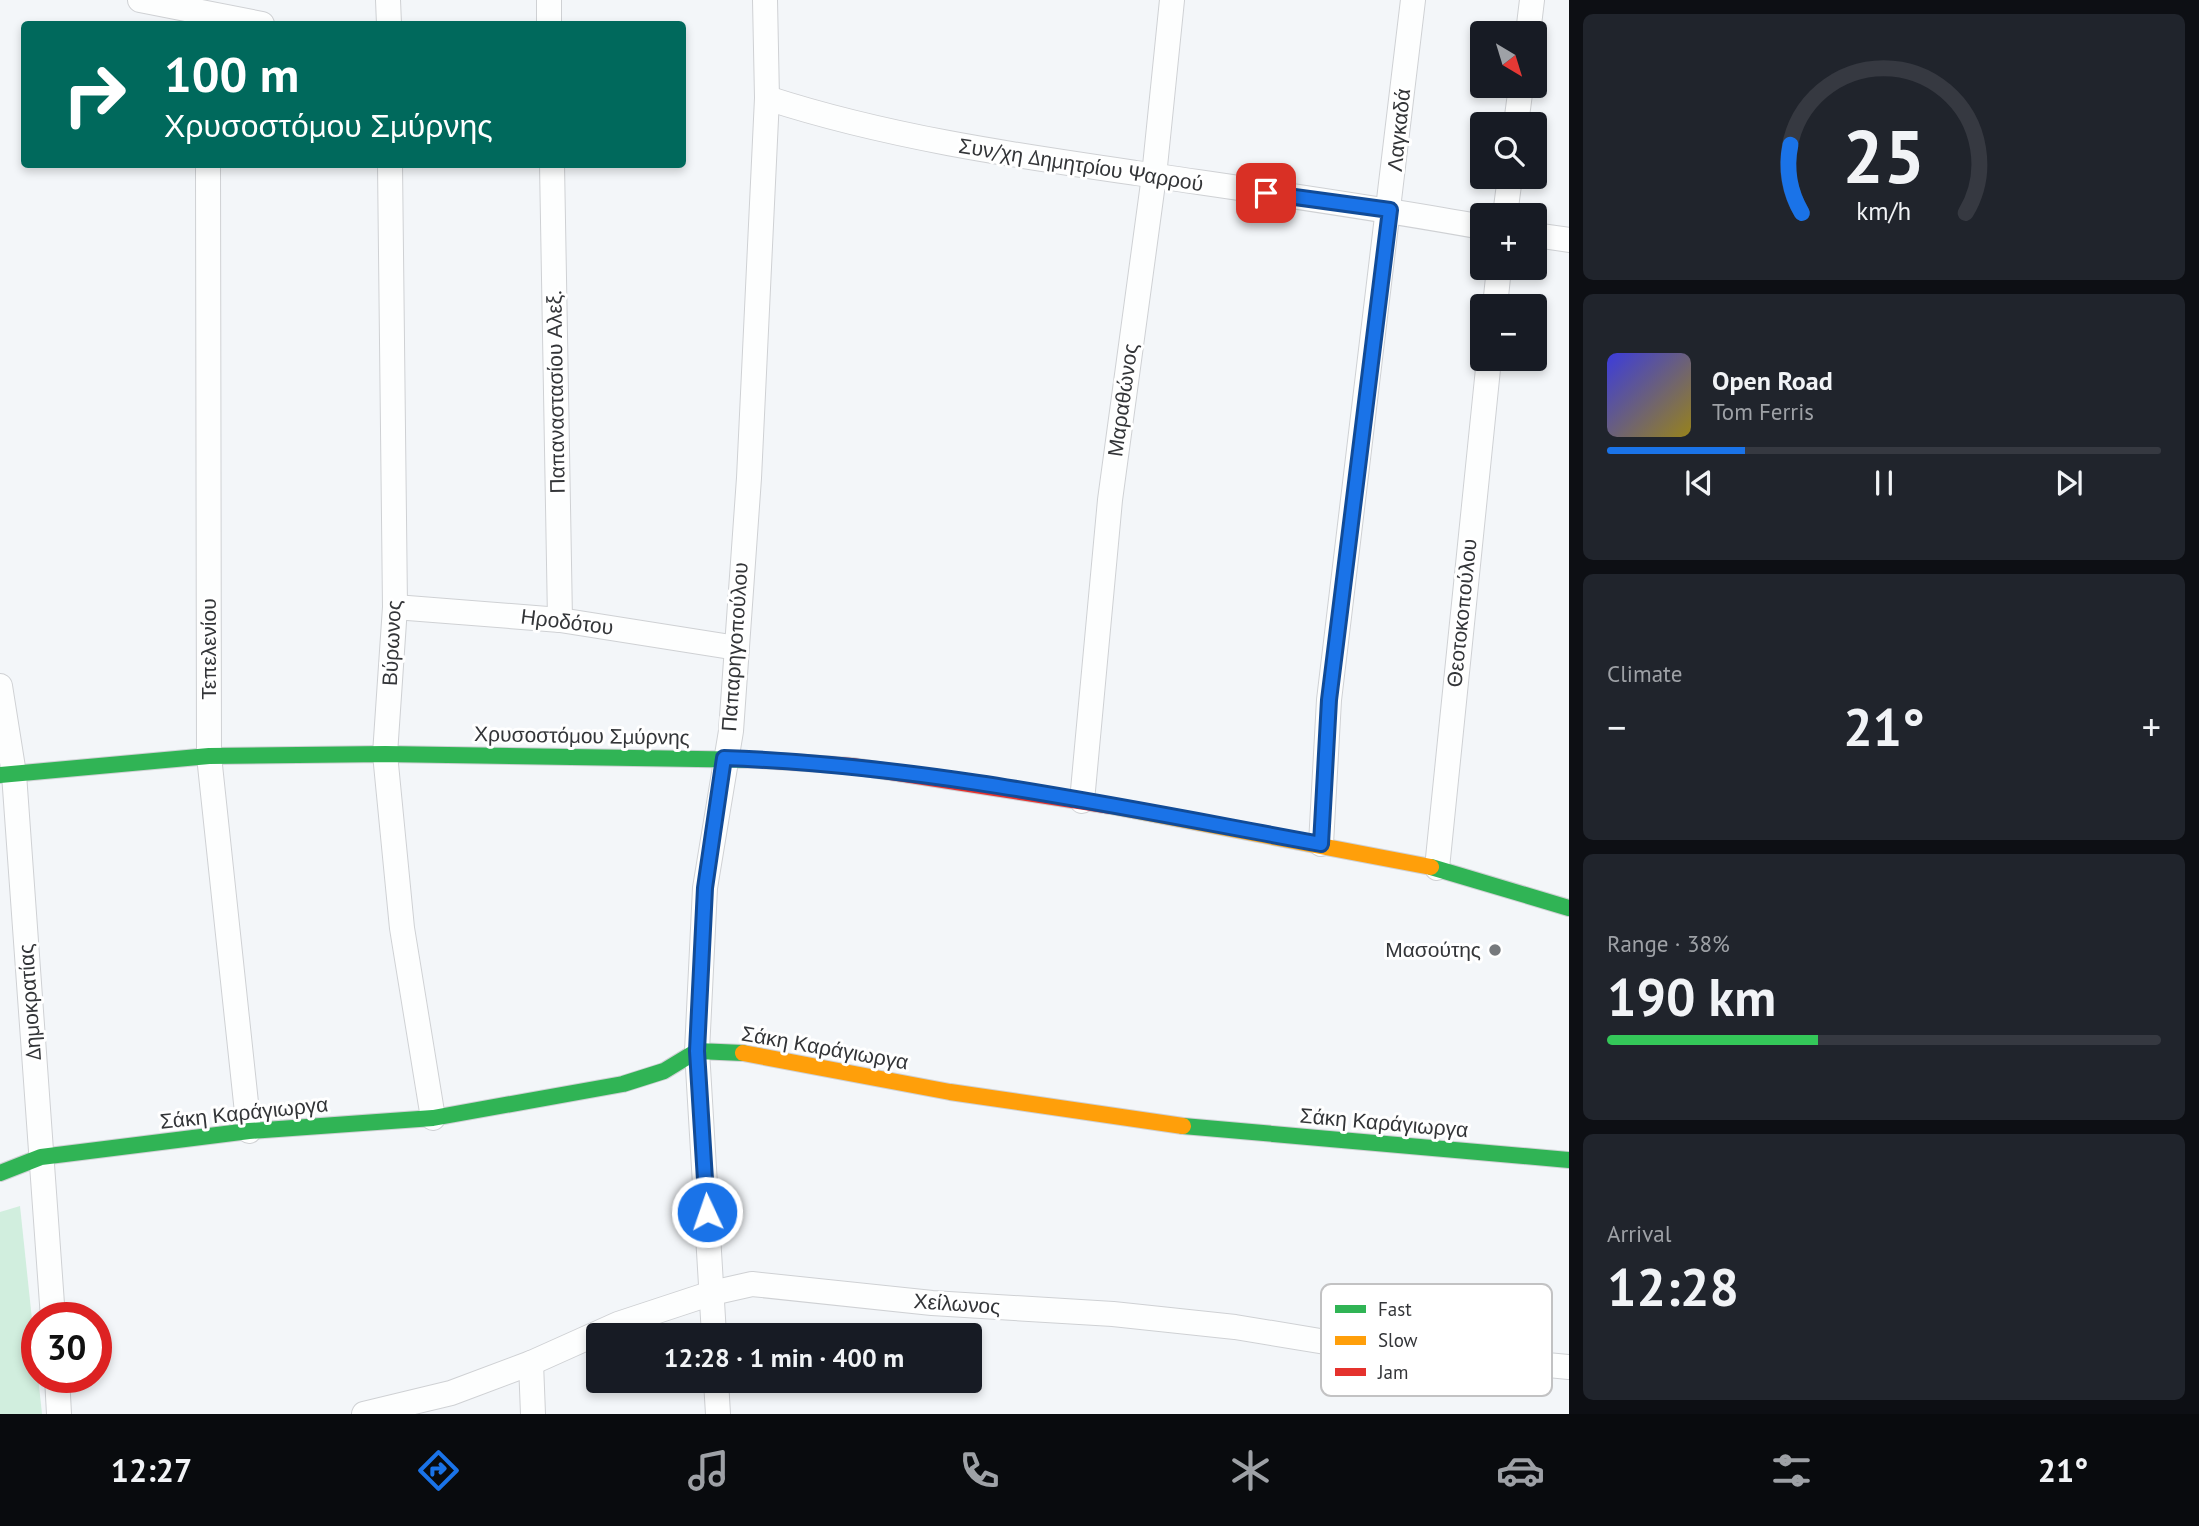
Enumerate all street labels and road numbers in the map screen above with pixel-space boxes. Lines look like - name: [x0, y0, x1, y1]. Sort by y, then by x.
- street label: Λαγκαδά: [1381, 87, 1416, 173]
- street label: Συν/χη Δημητρίου Ψαρρού: [957, 132, 1205, 197]
- street label: Παπαναστασίου Αλεξ.: [540, 290, 571, 494]
- street label: Μαραθώνος: [1101, 342, 1144, 458]
- street label: Θεοτοκοπούλου: [1440, 537, 1483, 689]
- street label: Παπαρηγοπούλου: [715, 561, 754, 733]
- street label: Τεπελενίου: [195, 598, 222, 700]
- street label: Βύρωνος: [376, 599, 407, 687]
- street label: Ηροδότου: [519, 602, 615, 641]
- street label: Χρυσοστόμου Σμύρνης: [474, 720, 690, 751]
- street label: Δημοκρατίας: [12, 943, 47, 1061]
- street label: Σάκη Καράγιωργα: [740, 1020, 911, 1075]
- street label: Σάκη Καράγιωργα: [158, 1090, 329, 1135]
- street label: Σάκη Καράγιωργα: [1299, 1102, 1469, 1143]
- street label: Χείλωνος: [913, 1287, 1001, 1320]

